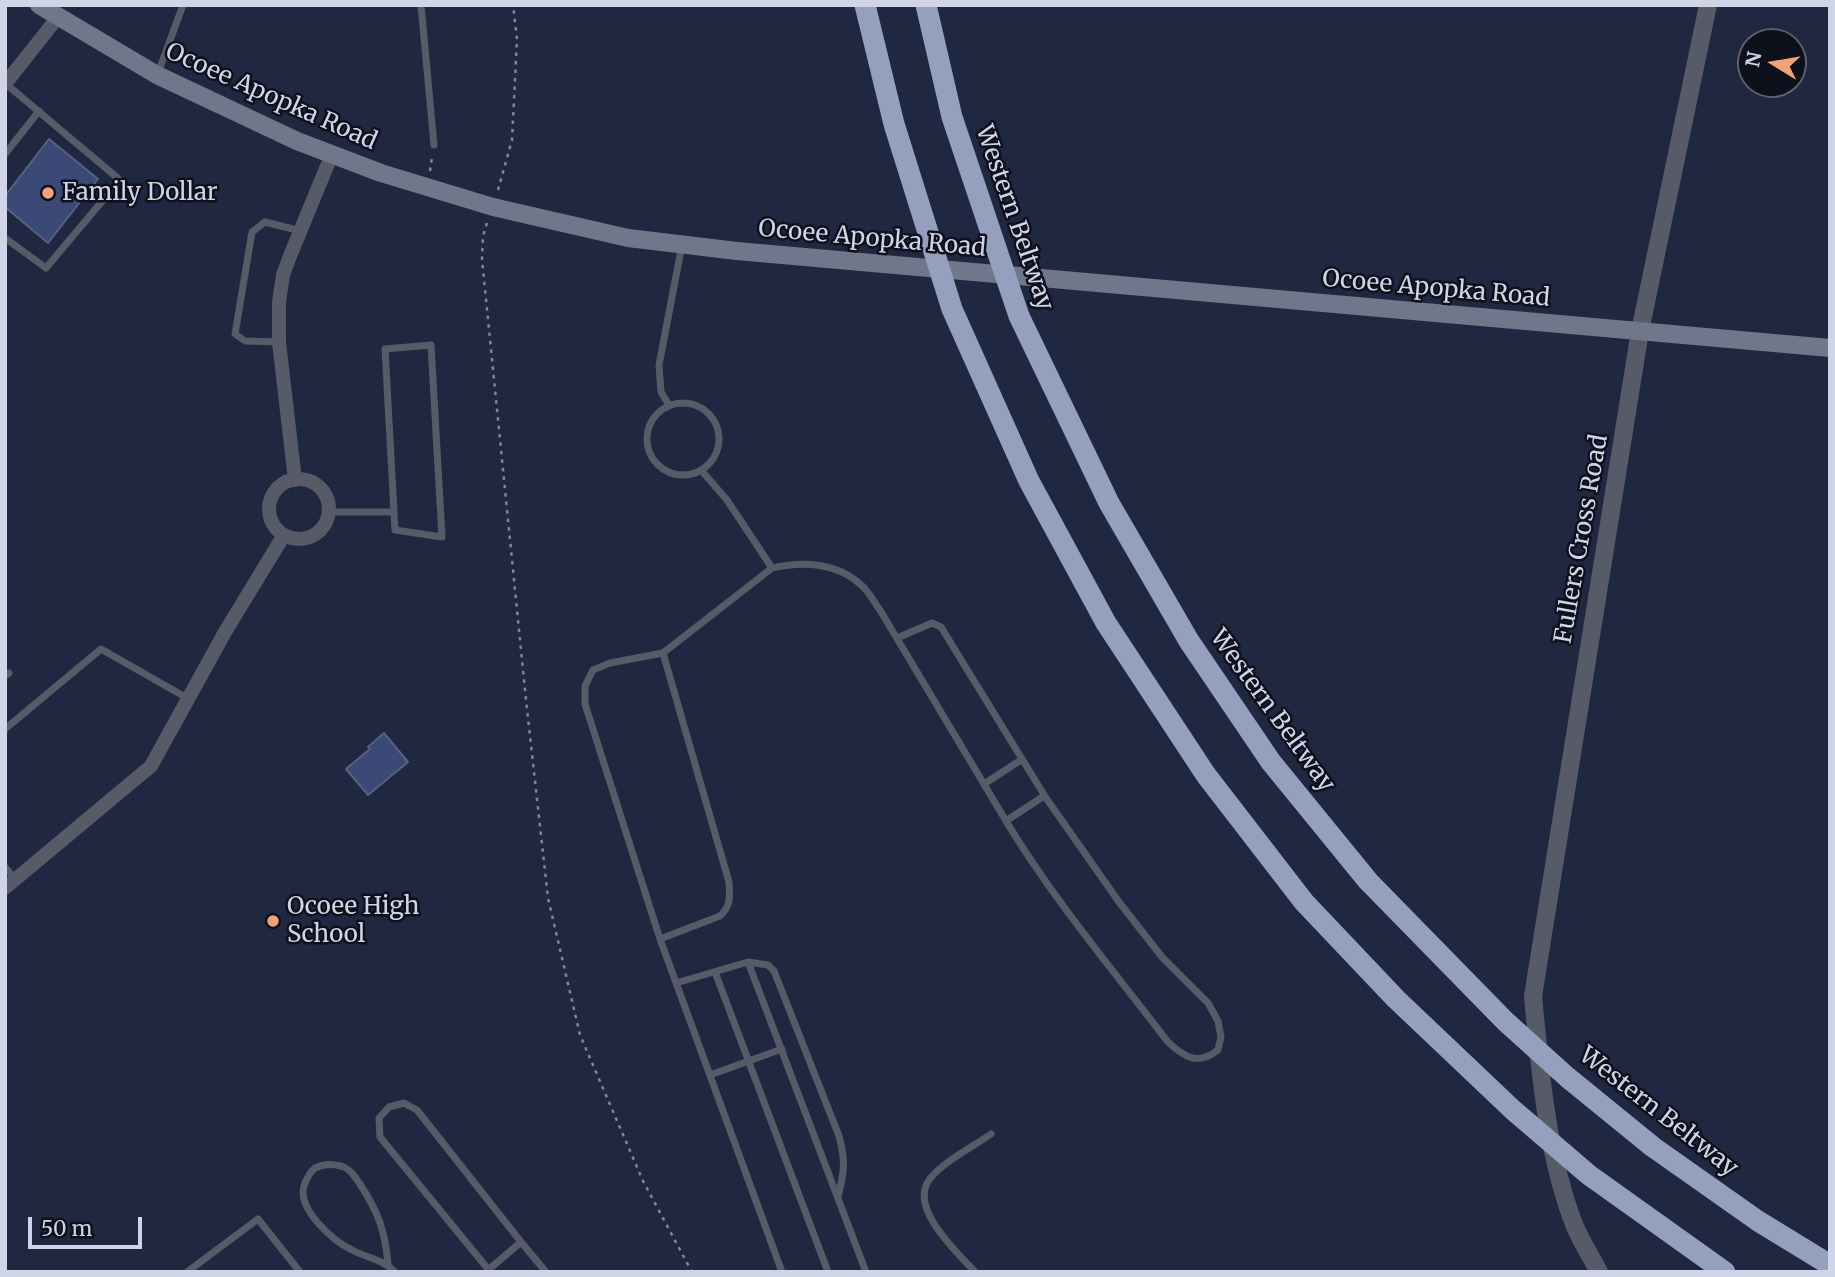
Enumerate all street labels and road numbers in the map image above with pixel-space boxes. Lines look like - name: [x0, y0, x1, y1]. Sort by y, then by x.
- street label: Ocoee Apopka Road: [161, 37, 381, 157]
- street label: Western Beltway: [969, 122, 1059, 314]
- street label: Ocoee Apopka Road: [757, 215, 987, 263]
- street label: Ocoee Apopka Road: [1321, 265, 1551, 313]
- street label: Fullers Cross Road: [1549, 432, 1615, 646]
- street label: Western Beltway: [1203, 624, 1341, 798]
- street label: Western Beltway: [1573, 1041, 1743, 1183]

